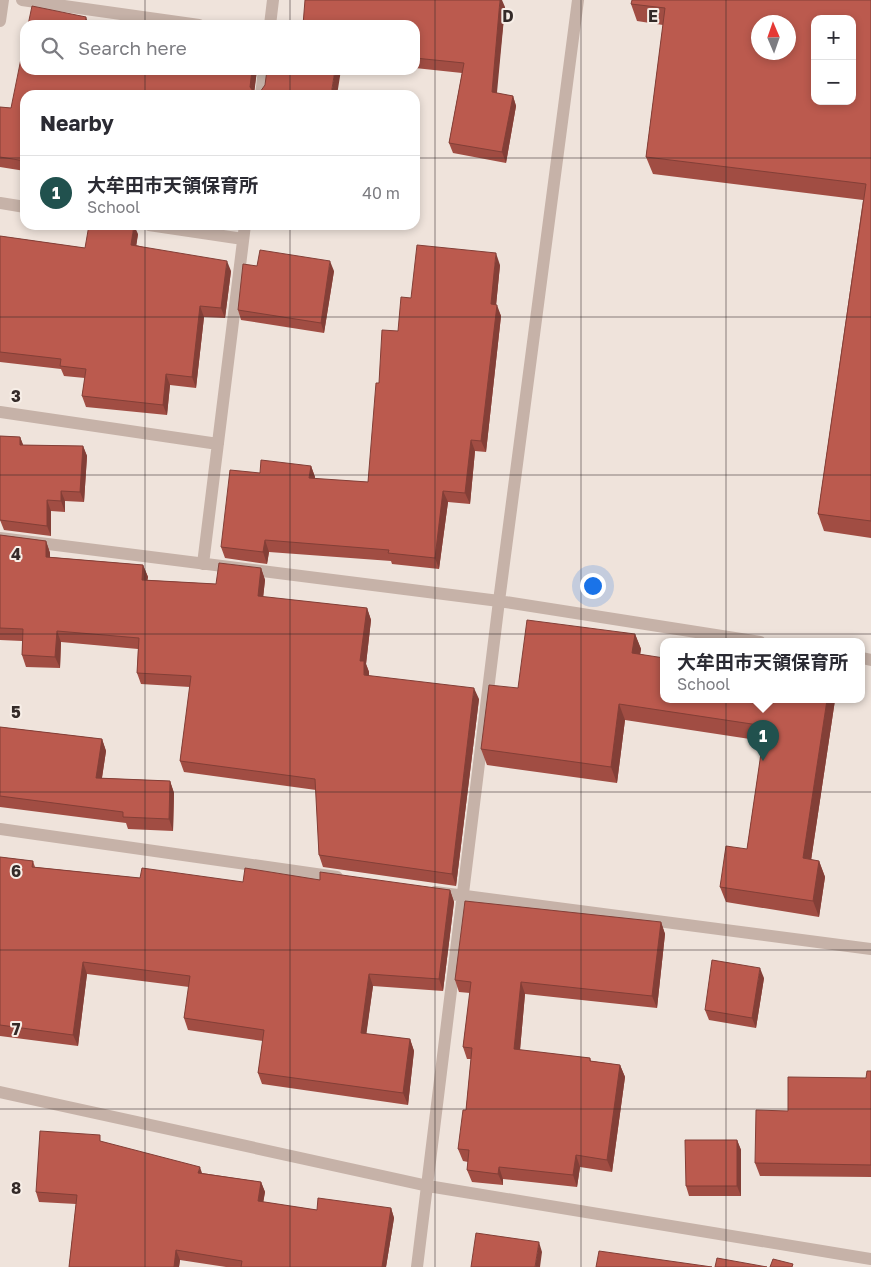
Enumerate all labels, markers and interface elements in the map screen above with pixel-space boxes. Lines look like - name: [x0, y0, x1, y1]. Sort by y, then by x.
- text: D: [502, 6, 514, 26]
- text: E: [648, 6, 658, 26]
- north arrow: [751, 15, 796, 60]
- map controls: [811, 15, 856, 105]
- button: +: [811, 15, 856, 60]
- search box: [20, 20, 420, 75]
- icon: search: [38, 34, 66, 62]
- text: Search here: [78, 36, 187, 59]
- button: −: [811, 60, 856, 105]
- text: Nearby: [40, 110, 114, 136]
- text: 大牟田市天領保育所: [87, 173, 258, 196]
- text: 1: [52, 183, 60, 203]
- text: 40 m: [362, 183, 400, 203]
- text: School: [87, 197, 140, 217]
- text: 3: [11, 386, 21, 406]
- text: 4: [11, 544, 21, 564]
- your location: [580, 573, 606, 599]
- popup: [660, 638, 865, 703]
- text: 大牟田市天領保育所: [677, 650, 848, 673]
- text: School: [677, 674, 730, 694]
- text: 5: [11, 702, 21, 722]
- pin: 1: [747, 720, 779, 761]
- text: 6: [11, 861, 21, 881]
- text: 7: [12, 1019, 21, 1039]
- text: 8: [11, 1178, 21, 1198]

